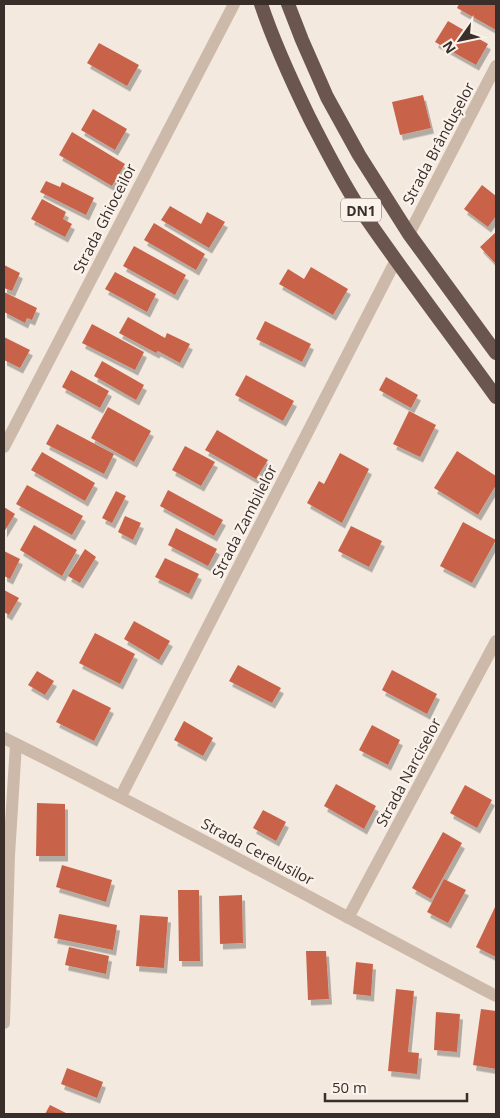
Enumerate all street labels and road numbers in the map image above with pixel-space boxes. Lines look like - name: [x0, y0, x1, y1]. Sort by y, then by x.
- street label: Strada Brândușelor: [397, 78, 479, 208]
- street label: Strada Ghioceilor: [68, 160, 140, 276]
- road number: DN1: [341, 198, 381, 222]
- street label: Strada Zambilelor: [207, 461, 281, 581]
- street label: Strada Narciselor: [371, 714, 445, 830]
- street label: Strada Cerelusilor: [198, 813, 318, 889]

